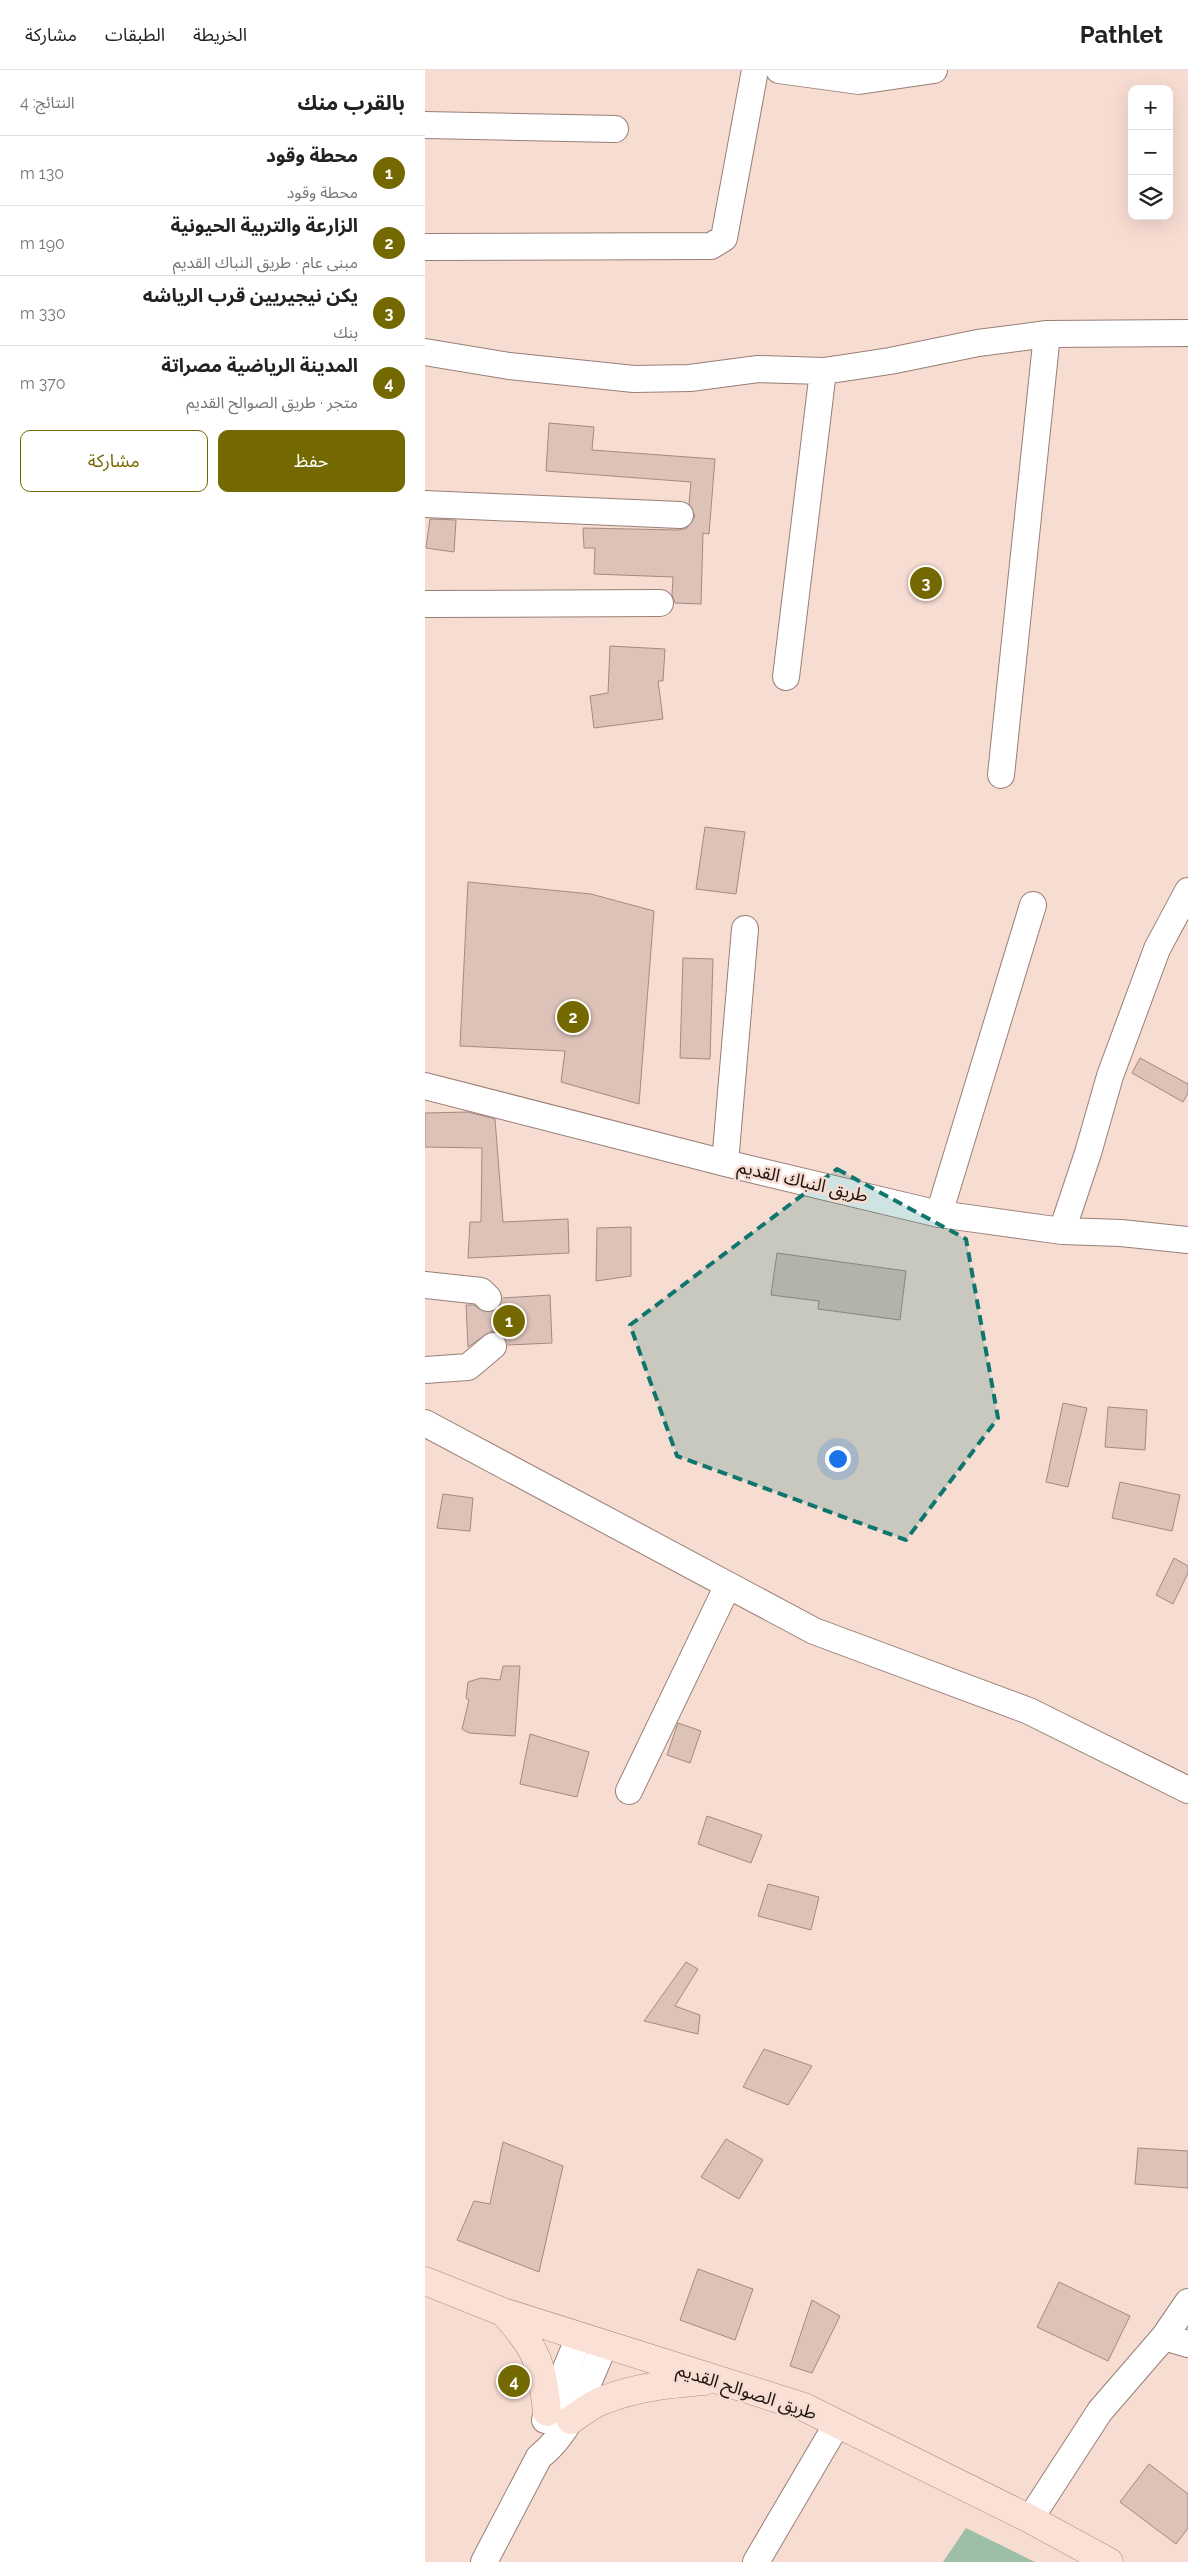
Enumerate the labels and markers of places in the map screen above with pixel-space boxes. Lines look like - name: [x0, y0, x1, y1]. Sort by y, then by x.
- pin: 3: [910, 564, 942, 602]
- pin: 2: [557, 998, 589, 1036]
- pin: 1: [493, 1302, 525, 1340]
- pin: 4: [498, 2362, 530, 2400]

